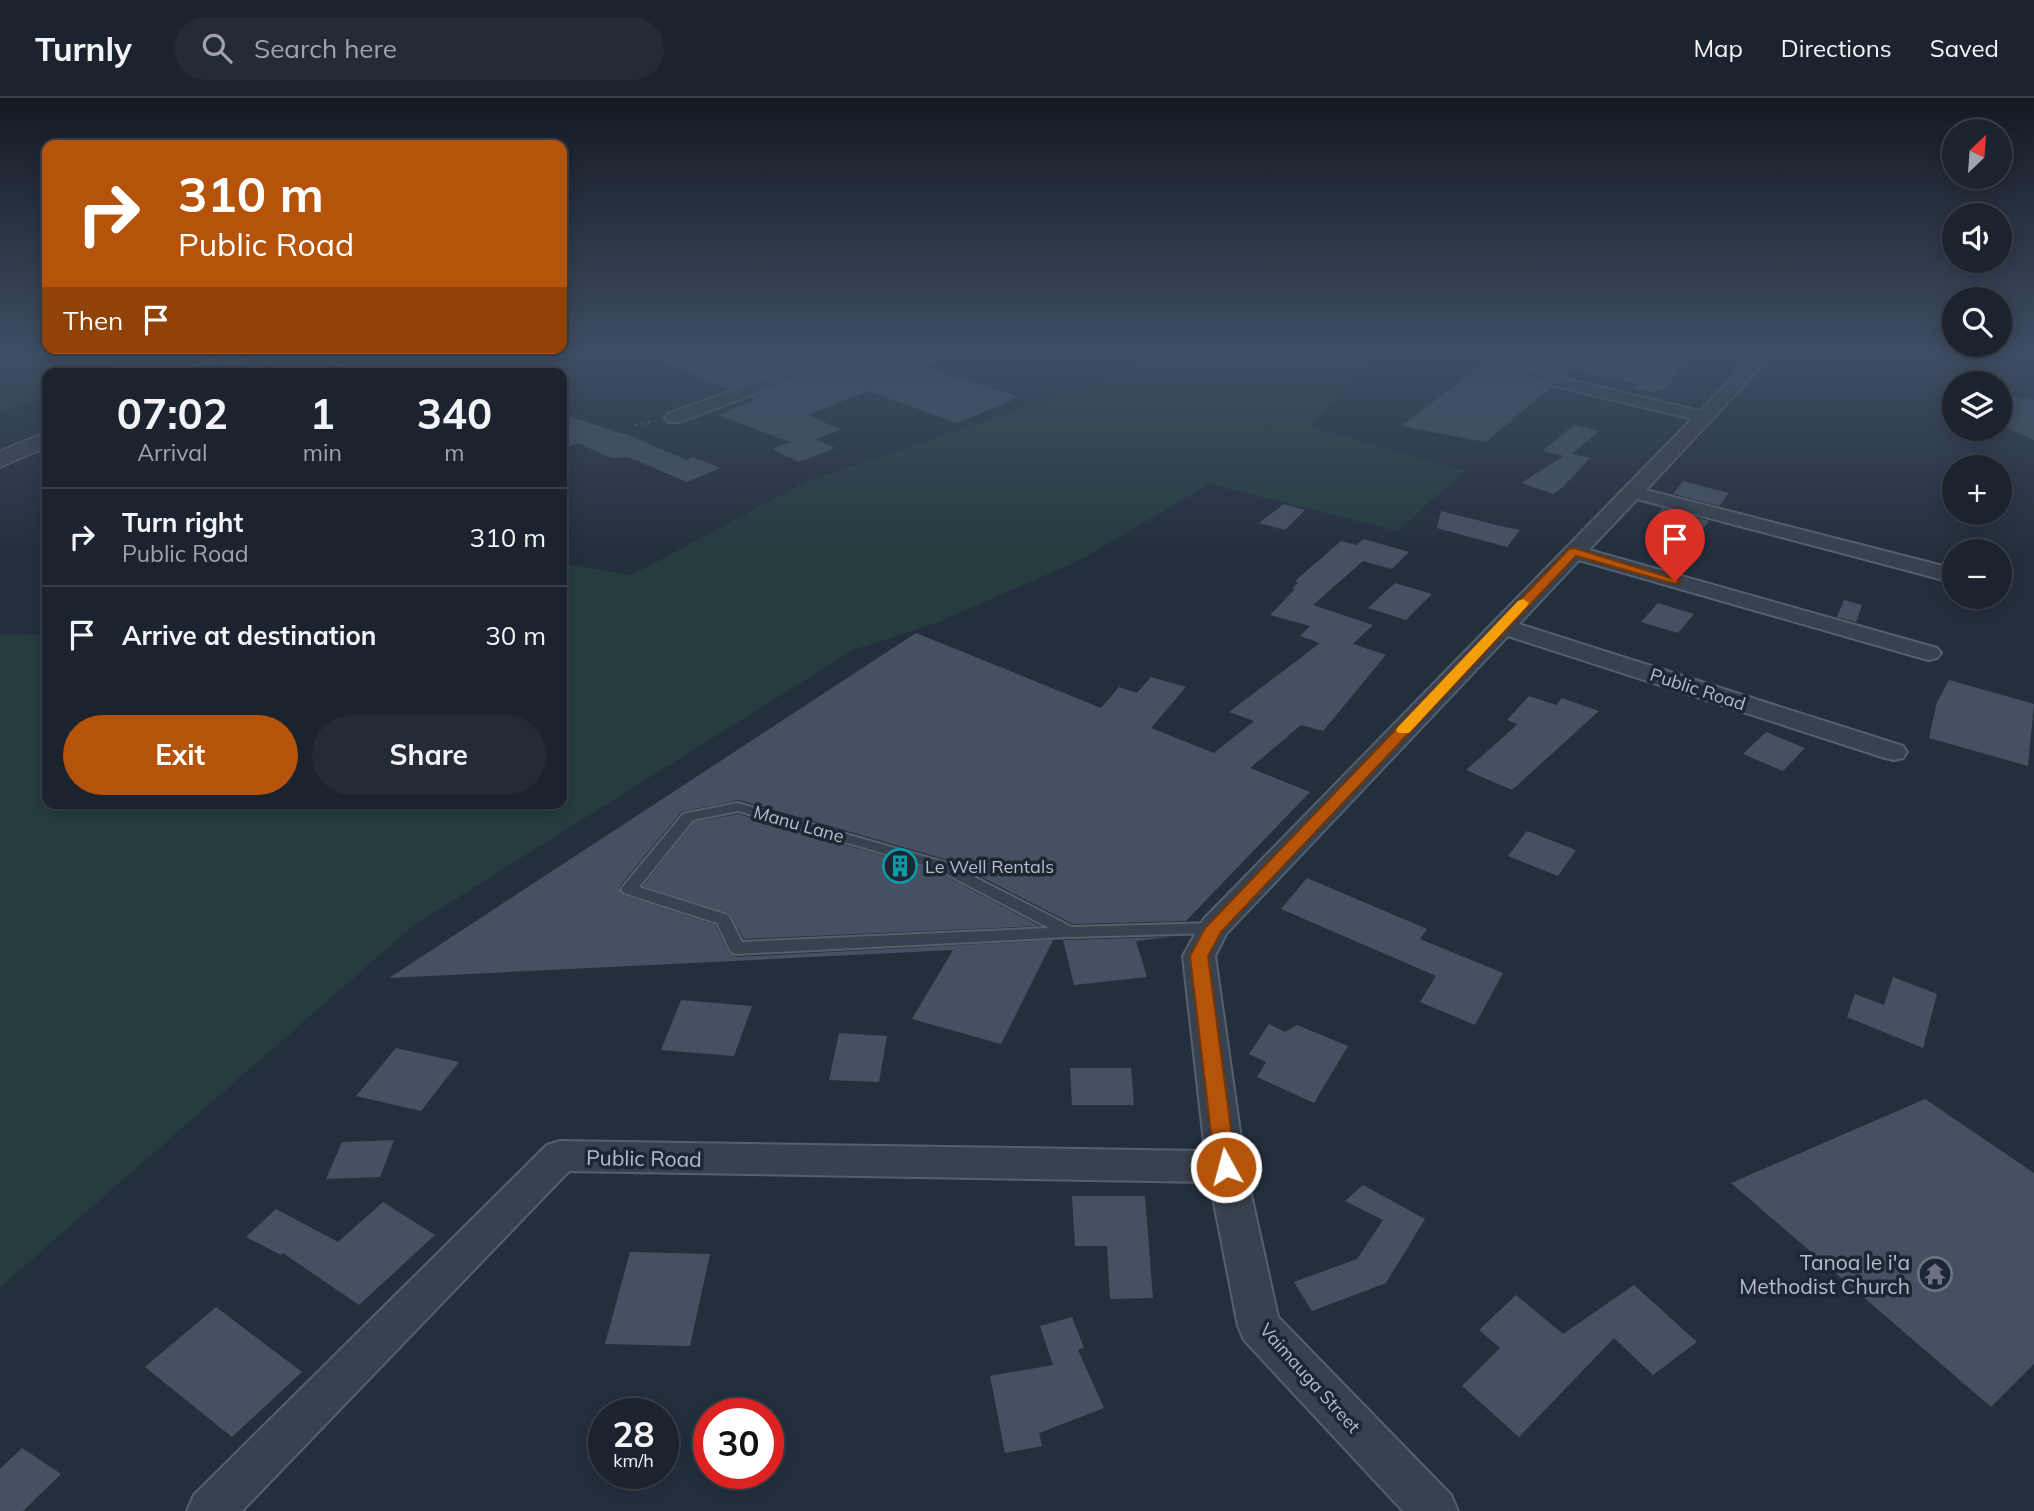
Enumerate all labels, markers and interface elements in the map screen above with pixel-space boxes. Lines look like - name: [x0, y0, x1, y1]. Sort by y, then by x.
- search box: [174, 17, 664, 80]
- text: Turnly: [35, 28, 132, 69]
- icon: search: [198, 29, 236, 67]
- text: Search here: [254, 32, 397, 65]
- text: Map: [1693, 33, 1743, 63]
- text: Directions: [1781, 33, 1892, 63]
- text: Saved: [1930, 33, 1999, 63]
- north arrow: [1942, 119, 2012, 189]
- map controls: [1942, 119, 2012, 609]
- text: 310 m: [178, 163, 324, 224]
- icon: right: [63, 168, 154, 259]
- button: sound: [1942, 203, 2012, 273]
- text: Public Road: [178, 224, 354, 264]
- button: search: [1942, 287, 2012, 357]
- icon: arrive: [137, 301, 175, 339]
- text: Then: [63, 304, 123, 337]
- button: layers: [1942, 371, 2012, 441]
- text: 07:02: [117, 387, 228, 440]
- text: 1: [310, 387, 335, 440]
- text: 340: [417, 387, 492, 440]
- text: Arrival: [137, 438, 208, 467]
- text: min: [303, 438, 342, 467]
- text: m: [444, 438, 465, 467]
- button: +: [1942, 455, 2012, 525]
- text: Turn right: [122, 506, 243, 539]
- pin: [1645, 509, 1705, 581]
- icon: right: [63, 518, 101, 556]
- icon: arrive: [1656, 520, 1694, 558]
- text: 310 m: [470, 521, 546, 554]
- text: Public Road: [122, 539, 249, 568]
- button: −: [1942, 539, 2012, 609]
- icon: arrive: [63, 616, 101, 654]
- text: Arrive at destination: [122, 619, 377, 652]
- text: 30 m: [485, 619, 546, 652]
- street label: Public Road: [1647, 663, 1749, 715]
- button: Exit: [63, 715, 298, 795]
- button: Share: [312, 715, 546, 795]
- street label: Manu Lane: [751, 800, 847, 848]
- building icon: Le Well Rentals: [881, 847, 919, 885]
- place label: Le Well Rentals: [925, 855, 1054, 878]
- position arrow: [1189, 1130, 1263, 1204]
- street label: Public Road: [586, 1144, 702, 1172]
- place label: Tanoa le i'a Methodist Church: [1739, 1249, 1910, 1299]
- temple icon: Tanoa le i'a Methodist Church: [1916, 1255, 1954, 1293]
- street label: Vaimauga Street: [1255, 1318, 1365, 1438]
- speed limit sign: 30: [693, 1398, 784, 1489]
- text: 28: [612, 1412, 655, 1456]
- text: km/h: [613, 1449, 654, 1472]

